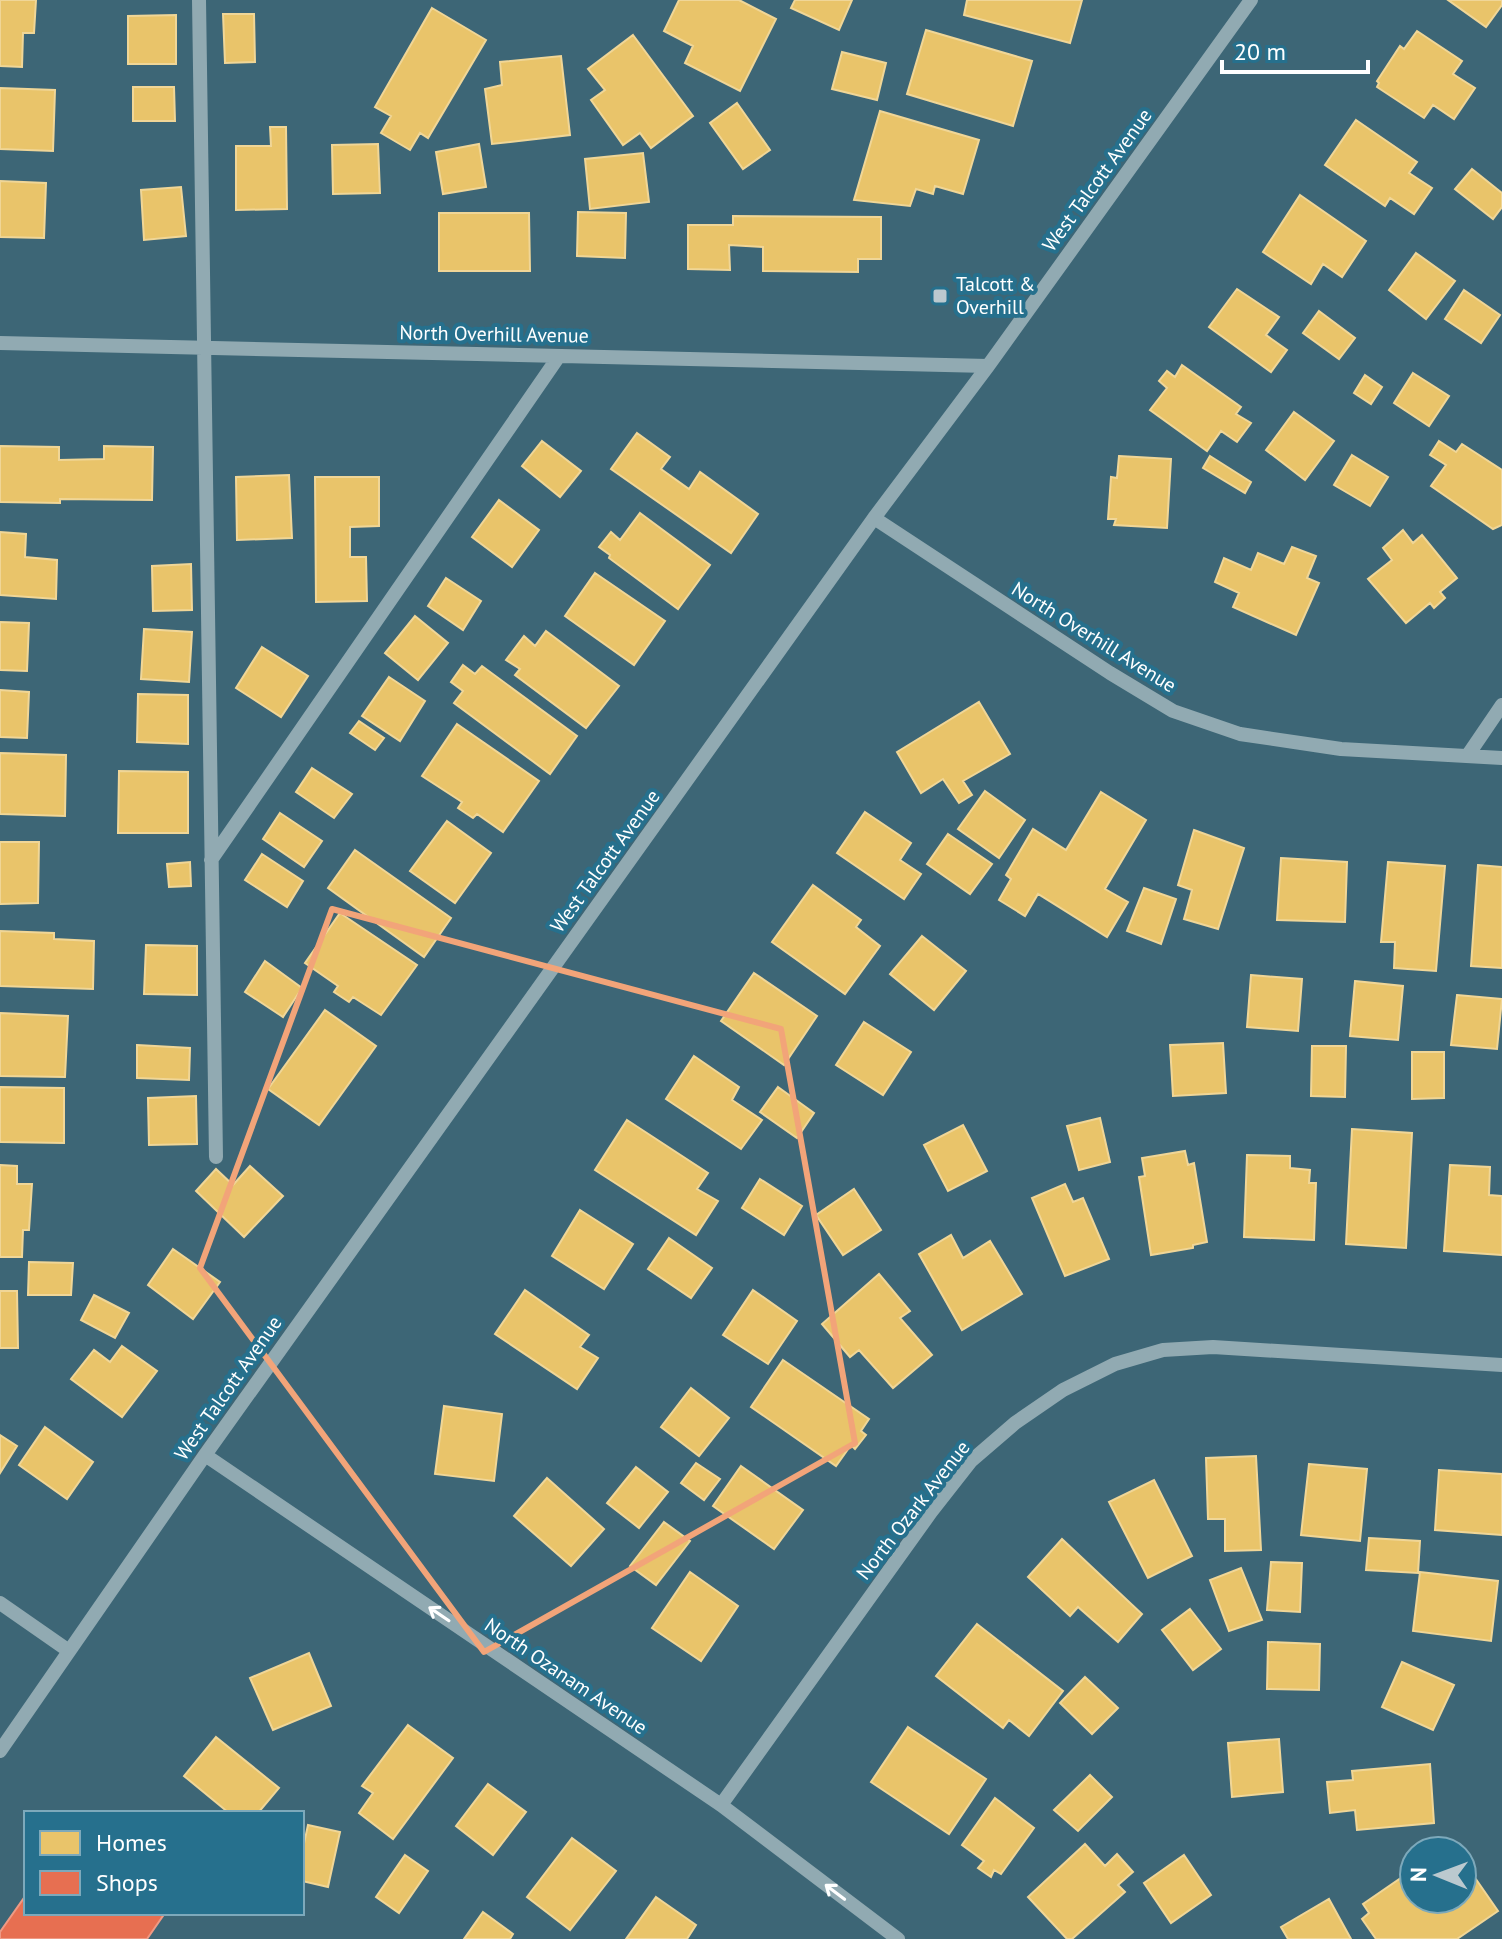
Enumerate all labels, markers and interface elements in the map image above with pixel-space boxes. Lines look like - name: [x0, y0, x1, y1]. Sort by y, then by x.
- scale bar: [1222, 24, 1368, 74]
- text: 20 m: [1234, 36, 1286, 67]
- street label: West Talcott Avenue: [1036, 103, 1158, 257]
- place label: Talcott & Overhill: [956, 271, 1035, 320]
- marker: Talcott & Overhill: [931, 287, 949, 305]
- street label: North Overhill Avenue: [399, 319, 589, 349]
- street label: North Overhill Avenue: [1007, 576, 1181, 698]
- street label: West Talcott Avenue: [544, 784, 666, 938]
- street label: West Talcott Avenue: [168, 1311, 288, 1465]
- street label: North Ozark Avenue: [851, 1435, 975, 1585]
- one-way arrow: [429, 1606, 451, 1622]
- street label: North Ozanam Avenue: [480, 1612, 652, 1740]
- legend: [24, 1811, 304, 1915]
- text: Homes: [96, 1827, 167, 1858]
- north arrow: [1398, 1835, 1478, 1915]
- text: Shops: [96, 1867, 158, 1898]
- text: N: [1404, 1867, 1432, 1882]
- one-way arrow: [825, 1883, 847, 1900]

